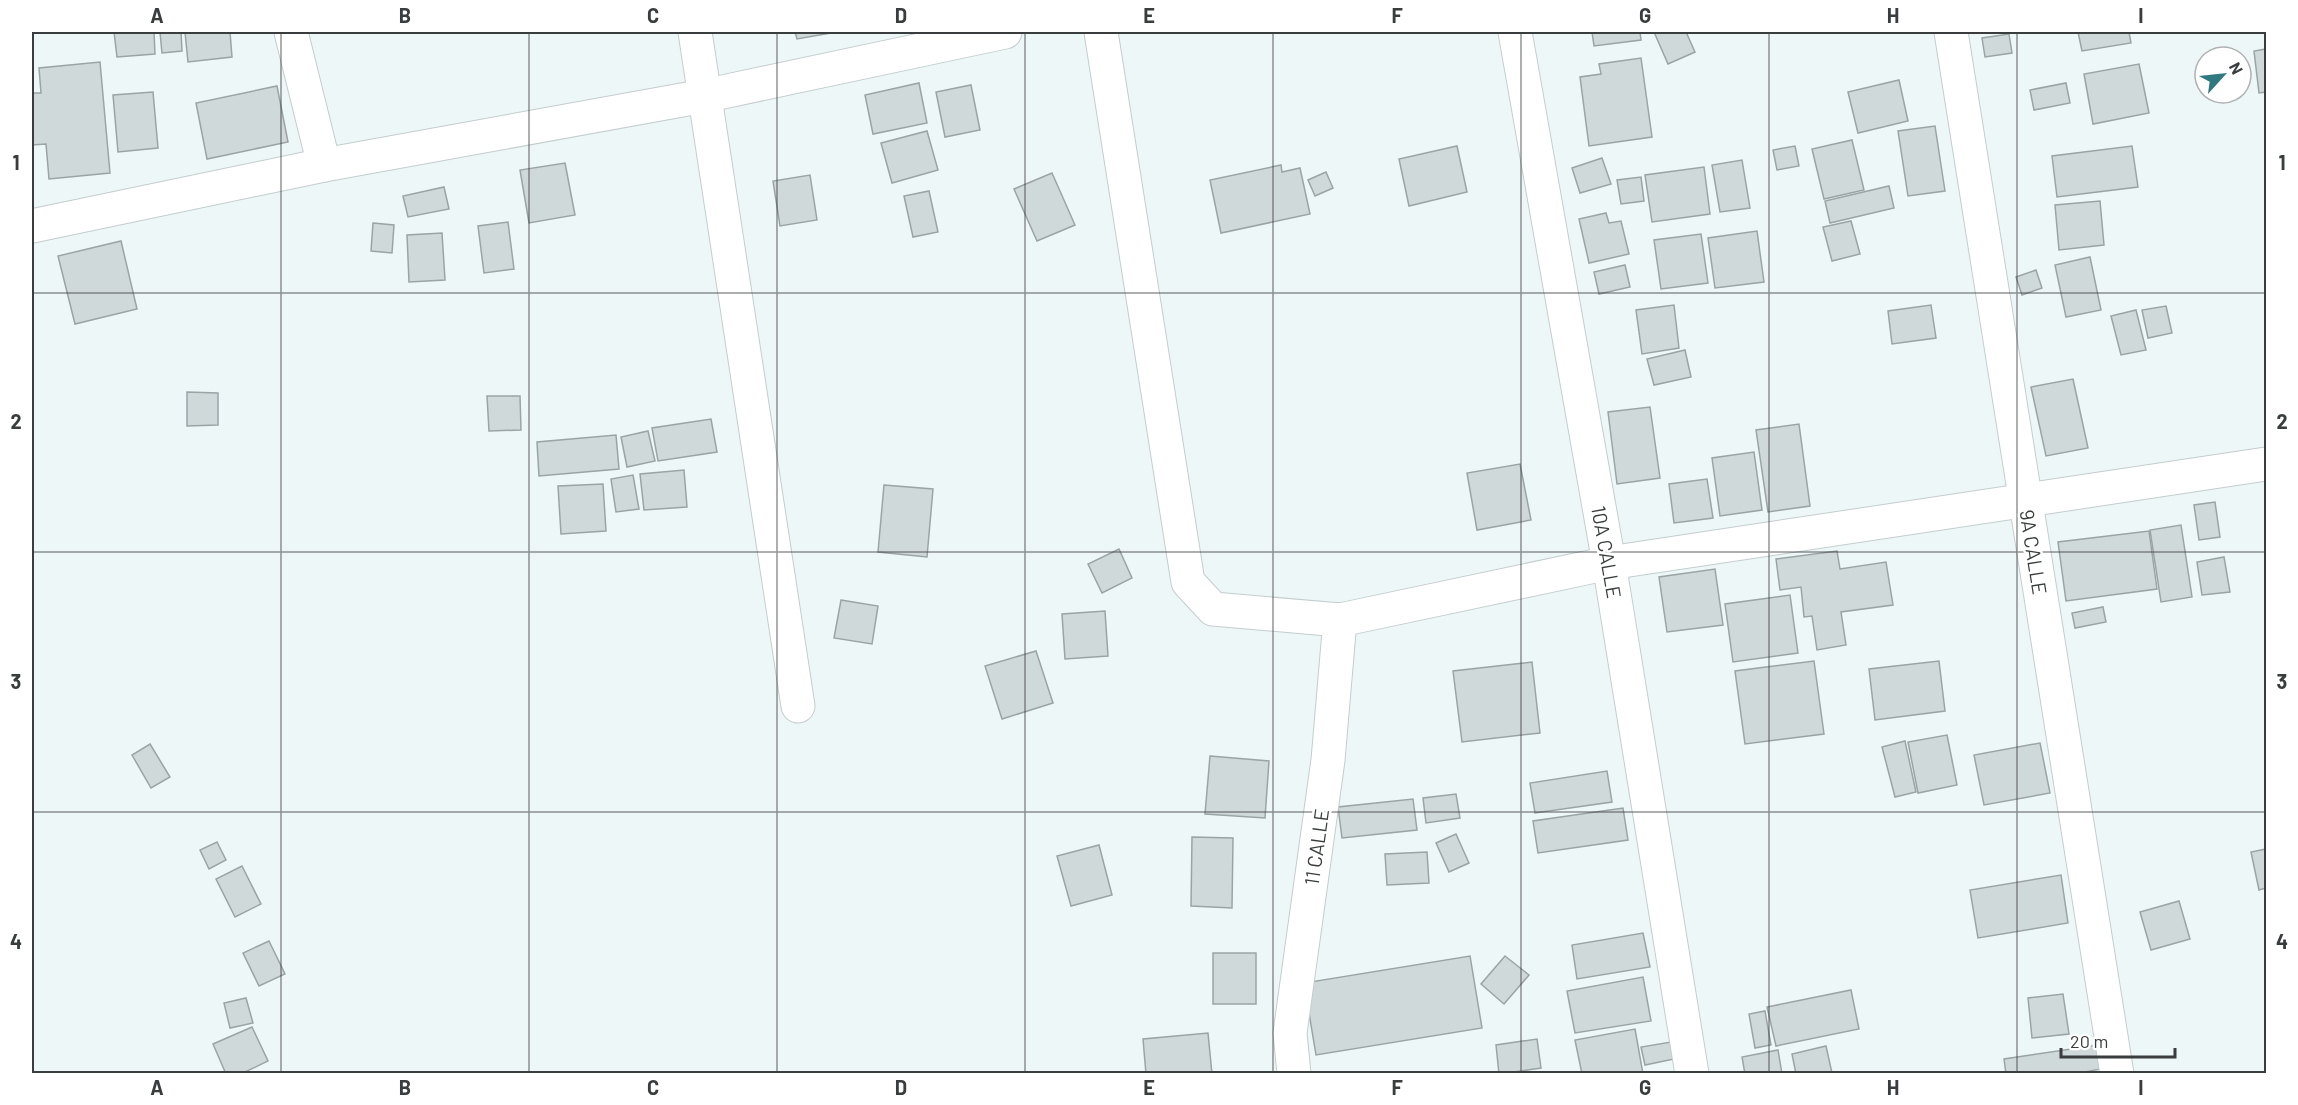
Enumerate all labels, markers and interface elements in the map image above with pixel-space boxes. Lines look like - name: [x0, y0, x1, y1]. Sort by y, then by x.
- text: A: [150, 3, 164, 27]
- text: B: [399, 3, 411, 27]
- text: C: [647, 3, 659, 27]
- text: D: [895, 3, 907, 27]
- text: E: [1143, 3, 1155, 27]
- text: F: [1391, 3, 1403, 27]
- text: G: [1639, 3, 1651, 27]
- text: H: [1887, 3, 1899, 27]
- text: I: [2138, 3, 2144, 27]
- north arrow: [2193, 45, 2253, 105]
- text: N: [2226, 59, 2248, 77]
- text: 1: [12, 150, 20, 174]
- text: 1: [2278, 150, 2286, 174]
- text: 2: [10, 409, 22, 433]
- text: 2: [2276, 409, 2288, 433]
- street label: 10A CALLE: [1587, 504, 1627, 600]
- street label: 9A CALLE: [2015, 508, 2053, 596]
- text: 3: [11, 669, 21, 693]
- text: 3: [2277, 669, 2287, 693]
- street label: 11 CALLE: [1299, 807, 1333, 887]
- text: 4: [10, 929, 22, 953]
- text: 4: [2276, 929, 2288, 953]
- scale bar: [2061, 1021, 2175, 1059]
- text: 20 m: [2070, 1030, 2108, 1052]
- text: A: [150, 1075, 164, 1099]
- text: B: [399, 1075, 411, 1099]
- text: C: [647, 1075, 659, 1099]
- text: D: [895, 1075, 907, 1099]
- text: E: [1143, 1075, 1155, 1099]
- text: F: [1391, 1075, 1403, 1099]
- text: G: [1639, 1075, 1651, 1099]
- text: H: [1887, 1075, 1899, 1099]
- text: I: [2138, 1075, 2144, 1099]

